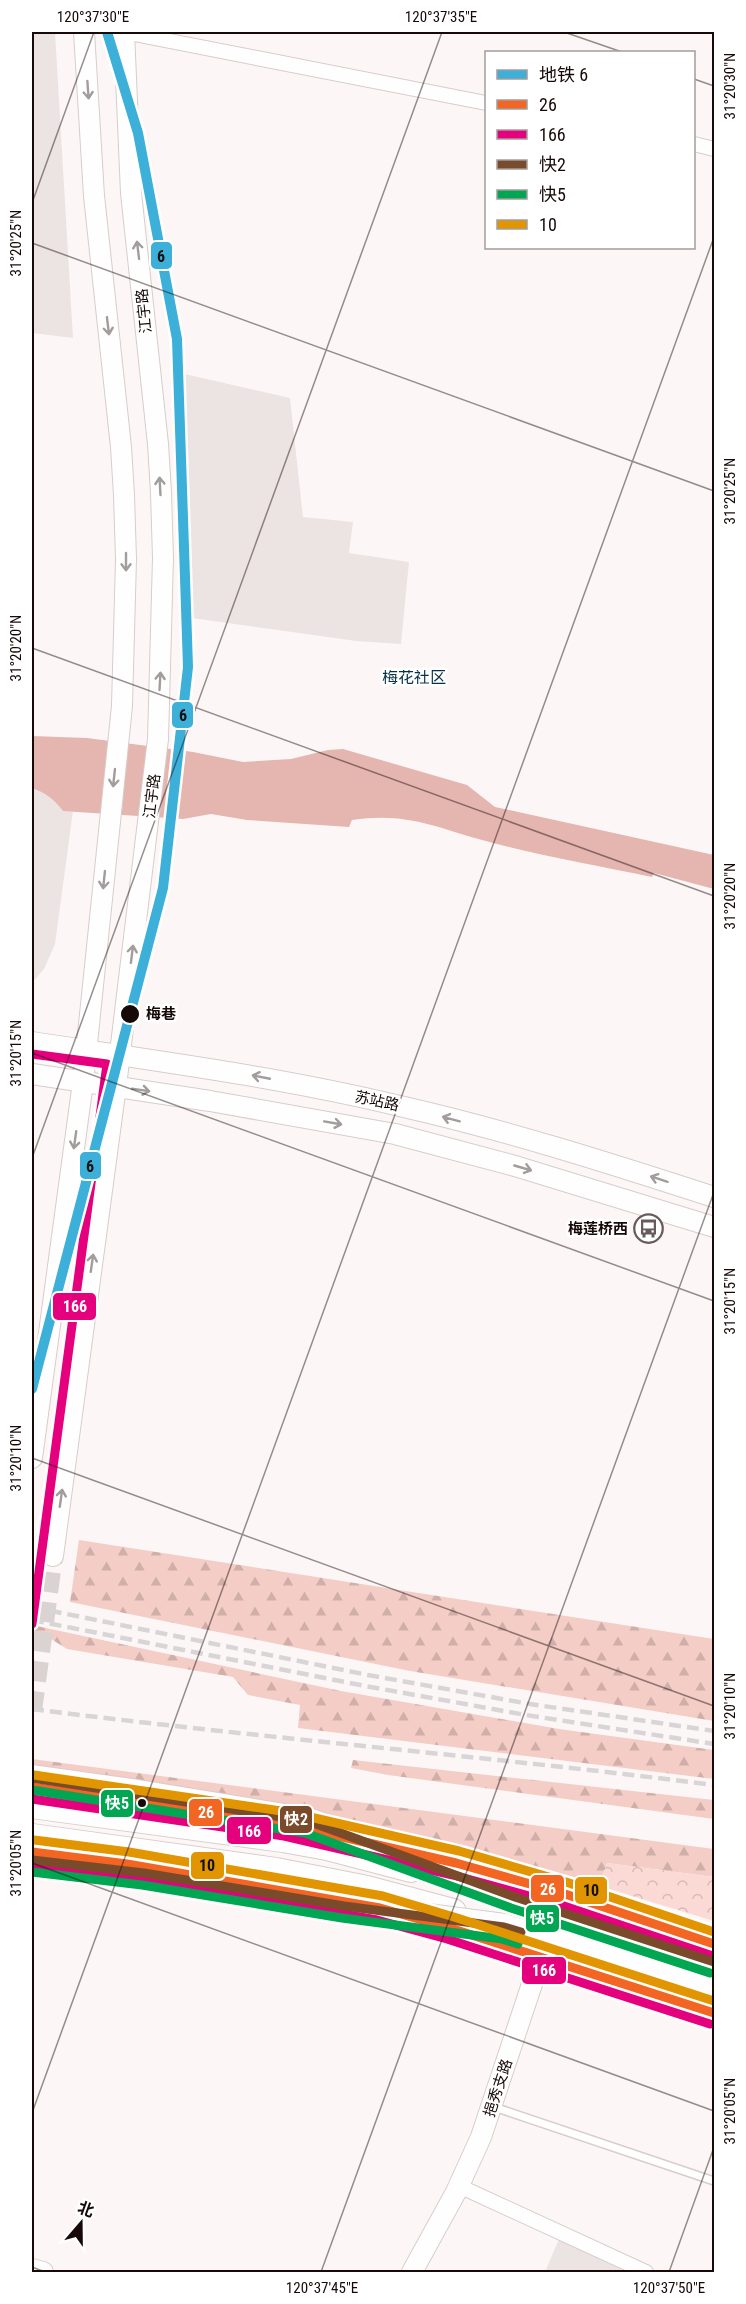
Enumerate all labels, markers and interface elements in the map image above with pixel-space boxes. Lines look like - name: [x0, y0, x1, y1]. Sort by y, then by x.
- text: 120°37'30"E: [57, 8, 129, 26]
- text: 120°37'35"E: [405, 8, 477, 26]
- legend: [485, 51, 695, 249]
- text: 31°20'30"N: [721, 53, 739, 119]
- text: 地铁 6: [539, 64, 588, 85]
- one-way arrow: [82, 79, 93, 99]
- text: 26: [539, 94, 557, 115]
- text: 166: [539, 124, 566, 145]
- text: 快2: [539, 154, 566, 175]
- text: 快5: [539, 184, 566, 205]
- text: 31°20'25"N: [7, 210, 25, 276]
- text: 10: [539, 214, 557, 235]
- one-way arrow: [132, 241, 143, 260]
- line badge: 6: [150, 241, 173, 270]
- text: 6: [157, 247, 165, 266]
- street label: 江宇路: [133, 288, 155, 334]
- one-way arrow: [103, 315, 114, 335]
- text: 31°20'25"N: [721, 458, 739, 524]
- one-way arrow: [155, 476, 166, 496]
- one-way arrow: [120, 552, 132, 572]
- text: 31°20'20"N: [7, 615, 25, 681]
- district label: 梅花社区: [382, 668, 446, 687]
- one-way arrow: [155, 671, 166, 691]
- line badge: 6: [171, 701, 194, 729]
- text: 6: [179, 706, 187, 725]
- one-way arrow: [108, 767, 119, 787]
- street label: 江宇路: [140, 773, 164, 819]
- text: 31°20'20"N: [721, 863, 739, 929]
- one-way arrow: [98, 869, 109, 889]
- one-way arrow: [127, 944, 138, 964]
- marker: 梅巷: [119, 1003, 141, 1025]
- place label: 梅巷: [146, 1005, 176, 1023]
- text: 31°20'15"N: [7, 1020, 25, 1086]
- one-way arrow: [252, 1071, 271, 1082]
- one-way arrow: [131, 1085, 150, 1096]
- street label: 苏站路: [353, 1088, 401, 1114]
- one-way arrow: [442, 1113, 461, 1124]
- one-way arrow: [323, 1118, 342, 1129]
- one-way arrow: [69, 1130, 80, 1149]
- line badge: 6: [79, 1151, 102, 1180]
- text: 6: [86, 1157, 94, 1176]
- one-way arrow: [513, 1163, 532, 1174]
- one-way arrow: [650, 1173, 669, 1184]
- bus stop icon: 梅莲桥西: [633, 1213, 665, 1245]
- place label: 梅莲桥西: [568, 1220, 628, 1238]
- one-way arrow: [87, 1253, 98, 1273]
- text: 31°20'15"N: [721, 1268, 739, 1334]
- line badge: 166: [52, 1292, 97, 1321]
- text: 166: [63, 1297, 87, 1316]
- text: 31°20'10"N: [7, 1425, 25, 1491]
- one-way arrow: [55, 1488, 66, 1508]
- text: 31°20'10"N: [721, 1673, 739, 1739]
- line badge: 快5: [100, 1789, 134, 1818]
- text: 快5: [105, 1794, 129, 1813]
- unlabelled marker: [136, 1797, 148, 1809]
- line badge: 26: [188, 1798, 223, 1827]
- text: 26: [198, 1803, 214, 1822]
- line badge: 快2: [279, 1805, 313, 1834]
- text: 快2: [284, 1810, 308, 1829]
- line badge: 166: [226, 1816, 272, 1845]
- text: 166: [237, 1822, 261, 1841]
- text: 31°20'05"N: [7, 1830, 25, 1896]
- line badge: 10: [190, 1851, 225, 1880]
- text: 10: [199, 1856, 215, 1875]
- line badge: 26: [530, 1874, 565, 1903]
- line badge: 10: [574, 1876, 608, 1905]
- text: 26: [540, 1880, 556, 1899]
- text: 10: [583, 1881, 599, 1900]
- line badge: 快5: [525, 1904, 560, 1933]
- text: 快5: [530, 1909, 554, 1928]
- line badge: 166: [521, 1956, 567, 1985]
- text: 166: [532, 1961, 556, 1980]
- street label: 挹秀支路: [480, 2057, 516, 2119]
- text: 31°20'05"N: [721, 2078, 739, 2144]
- north arrow: [51, 2193, 111, 2253]
- text: 北: [75, 2198, 97, 2221]
- text: 120°37'45"E: [286, 2279, 358, 2297]
- text: 120°37'50"E: [633, 2279, 705, 2297]

